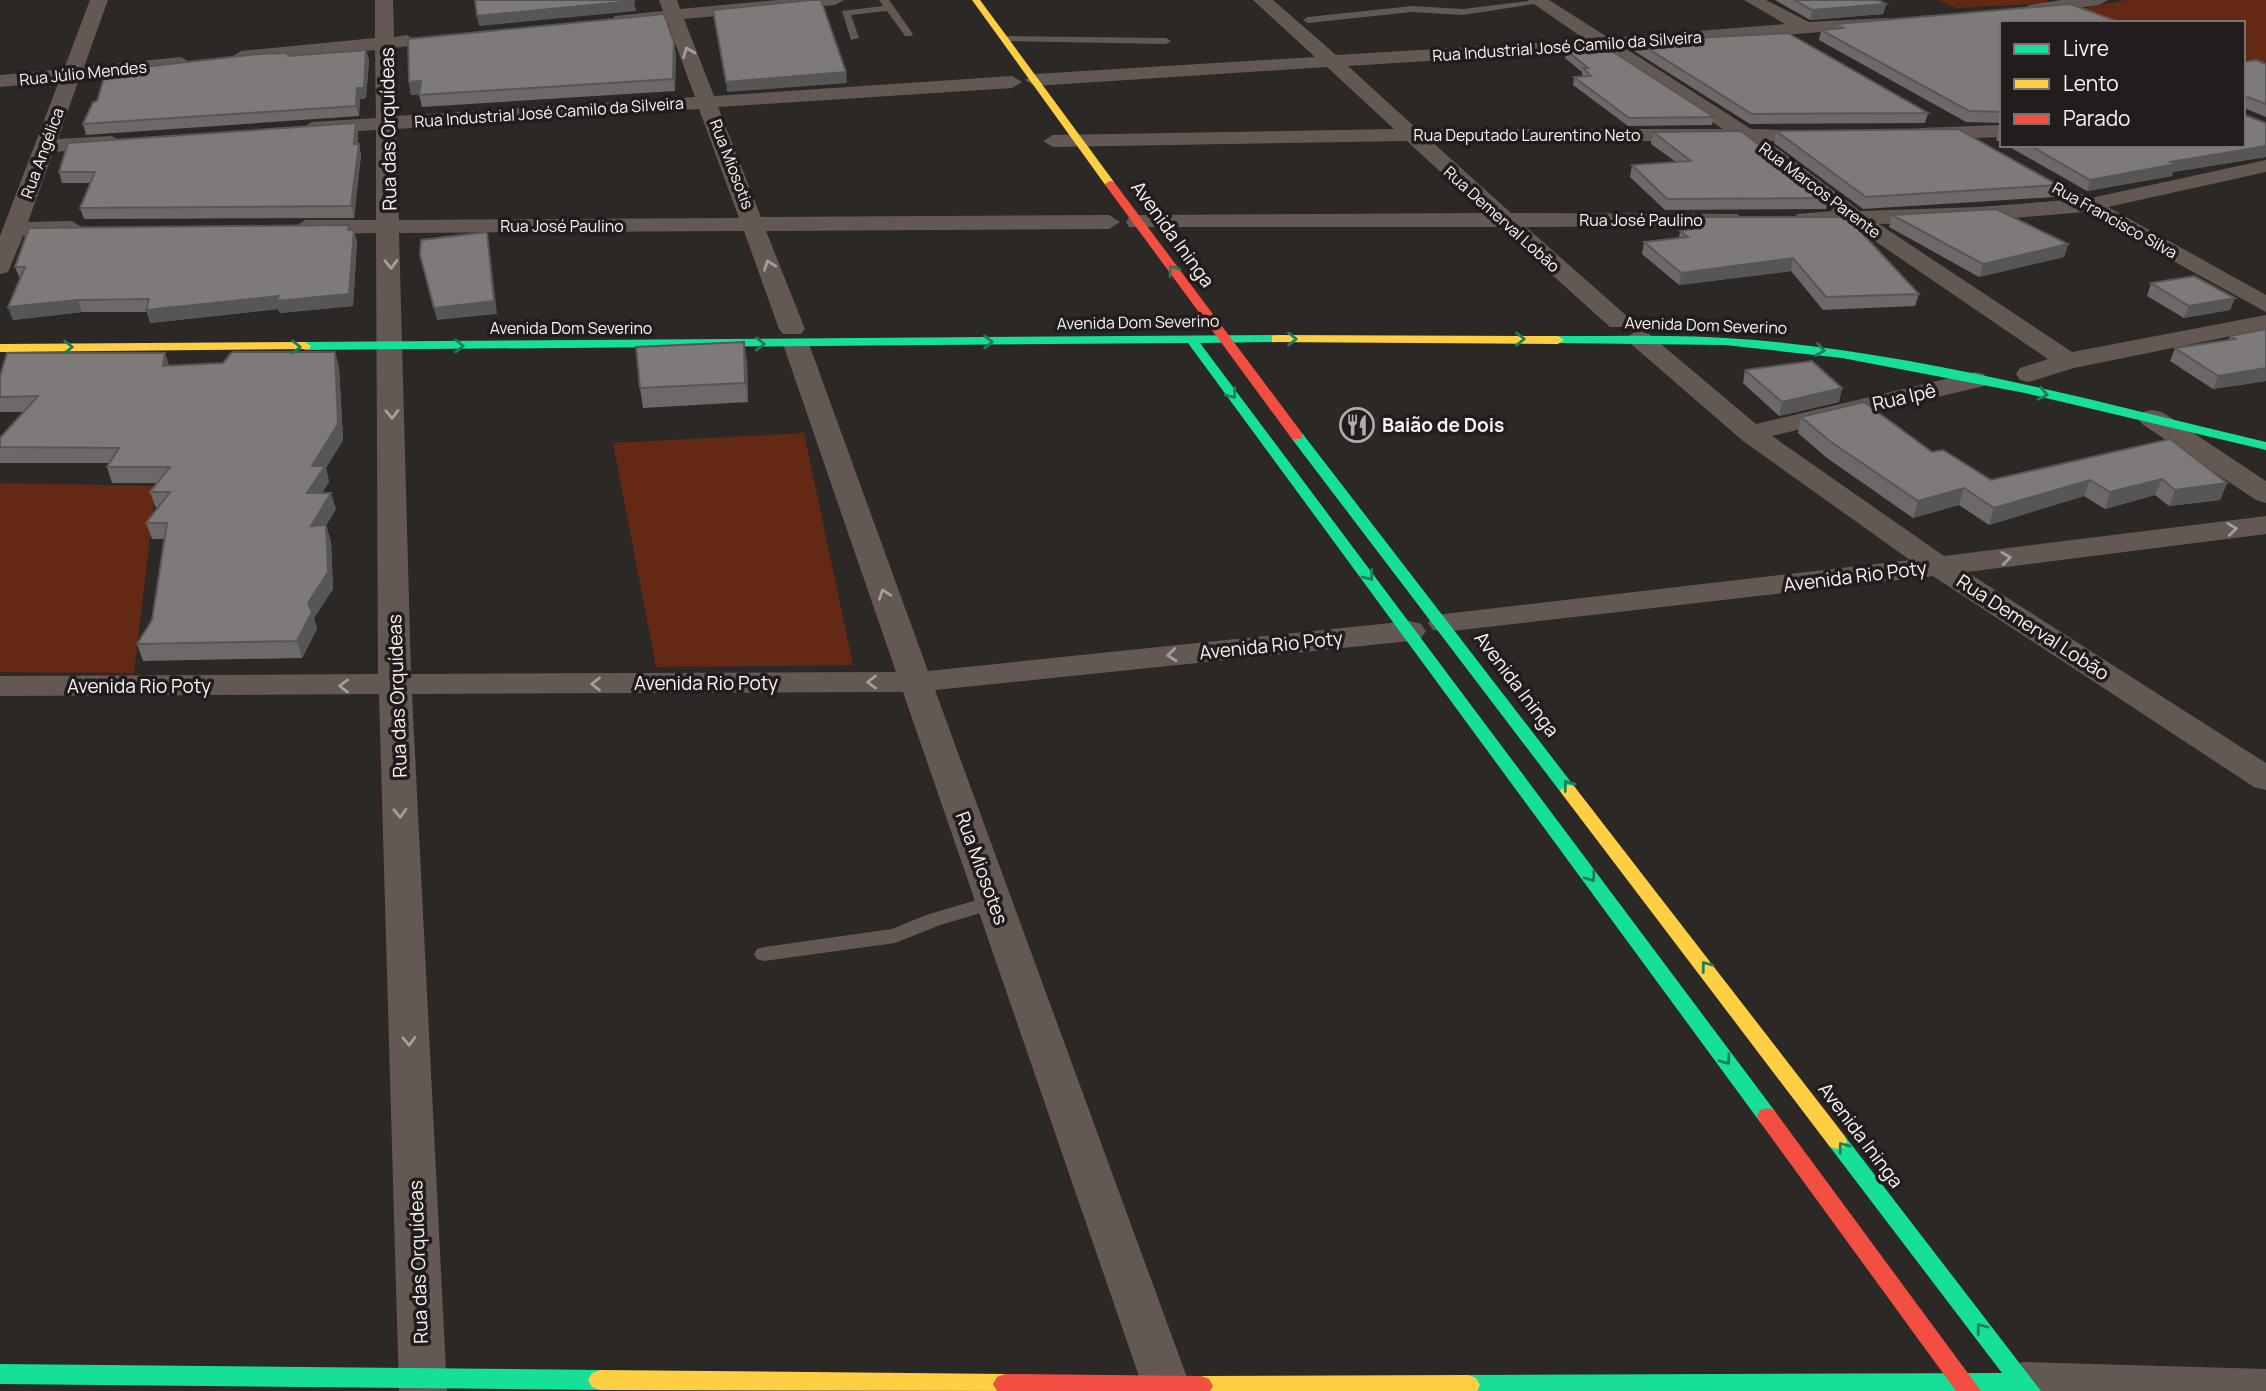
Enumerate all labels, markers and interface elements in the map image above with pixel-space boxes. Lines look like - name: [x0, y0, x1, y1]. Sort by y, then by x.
- legend: [2000, 21, 2245, 147]
- street label: Rua Industrial José Camilo da Silveira: [1432, 26, 1702, 66]
- text: Livre: [2063, 34, 2109, 62]
- street label: Rua das Orquídeas: [374, 47, 402, 211]
- one-way arrow: [683, 47, 697, 59]
- street label: Rua Júlio Mendes: [18, 55, 148, 91]
- text: Lento: [2063, 69, 2119, 97]
- street label: Rua Industrial José Camilo da Silveira: [414, 92, 684, 132]
- street label: Rua Angélica: [15, 104, 69, 202]
- text: Parado: [2063, 104, 2131, 132]
- street label: Rua Miosotis: [705, 116, 759, 212]
- street label: Rua Deputado Laurentino Neto: [1414, 124, 1640, 146]
- street label: Rua Marcos Parente: [1755, 137, 1885, 243]
- street label: Rua Demerval Lobão: [1439, 161, 1565, 277]
- street label: Avenida Ininga: [1125, 175, 1221, 293]
- street label: Rua Francisco Silva: [2049, 177, 2181, 263]
- street label: Rua José Paulino: [1579, 209, 1703, 231]
- street label: Rua José Paulino: [500, 215, 624, 237]
- one-way arrow: [383, 259, 398, 270]
- one-way arrow: [764, 259, 778, 271]
- one-way arrow: [1169, 266, 1181, 278]
- street label: Avenida Dom Severino: [1056, 310, 1220, 334]
- street label: Avenida Dom Severino: [1624, 311, 1788, 339]
- street label: Avenida Dom Severino: [490, 317, 652, 339]
- one-way arrow: [1288, 331, 1298, 347]
- one-way arrow: [1515, 331, 1526, 347]
- one-way arrow: [983, 334, 993, 350]
- one-way arrow: [755, 336, 766, 352]
- one-way arrow: [454, 338, 465, 354]
- one-way arrow: [291, 339, 301, 355]
- one-way arrow: [63, 340, 74, 355]
- one-way arrow: [1815, 342, 1826, 357]
- street label: Rua Ipê: [1870, 377, 1938, 417]
- one-way arrow: [1224, 386, 1237, 399]
- one-way arrow: [2037, 386, 2049, 401]
- restaurant icon: Baião de Dois: [1338, 406, 1376, 444]
- one-way arrow: [384, 410, 400, 420]
- place label: Baião de Dois: [1382, 412, 1504, 438]
- one-way arrow: [2226, 522, 2238, 537]
- one-way arrow: [2000, 550, 2012, 565]
- street label: Avenida Rio Poty: [1782, 554, 1928, 598]
- one-way arrow: [1361, 568, 1373, 581]
- street label: Rua Demerval Lobão: [1952, 568, 2114, 686]
- one-way arrow: [878, 589, 892, 601]
- street label: Rua das Orquídeas: [381, 614, 413, 778]
- street label: Avenida Rio Poty: [1198, 625, 1344, 665]
- street label: Avenida Ininga: [1469, 626, 1565, 742]
- one-way arrow: [1166, 648, 1177, 663]
- street label: Avenida Rio Poty: [634, 670, 778, 696]
- street label: Avenida Rio Poty: [67, 673, 211, 699]
- one-way arrow: [866, 674, 877, 690]
- one-way arrow: [590, 676, 600, 692]
- one-way arrow: [338, 678, 348, 694]
- one-way arrow: [1563, 781, 1576, 793]
- one-way arrow: [393, 808, 408, 819]
- street label: Rua Miosotes: [949, 808, 1015, 928]
- one-way arrow: [1583, 869, 1596, 882]
- one-way arrow: [1701, 962, 1714, 974]
- one-way arrow: [402, 1035, 417, 1046]
- one-way arrow: [1718, 1052, 1730, 1065]
- street label: Avenida Ininga: [1813, 1077, 1909, 1193]
- one-way arrow: [1839, 1143, 1852, 1155]
- street label: Rua das Orquídeas: [402, 1180, 434, 1344]
- one-way arrow: [1977, 1324, 1990, 1336]

